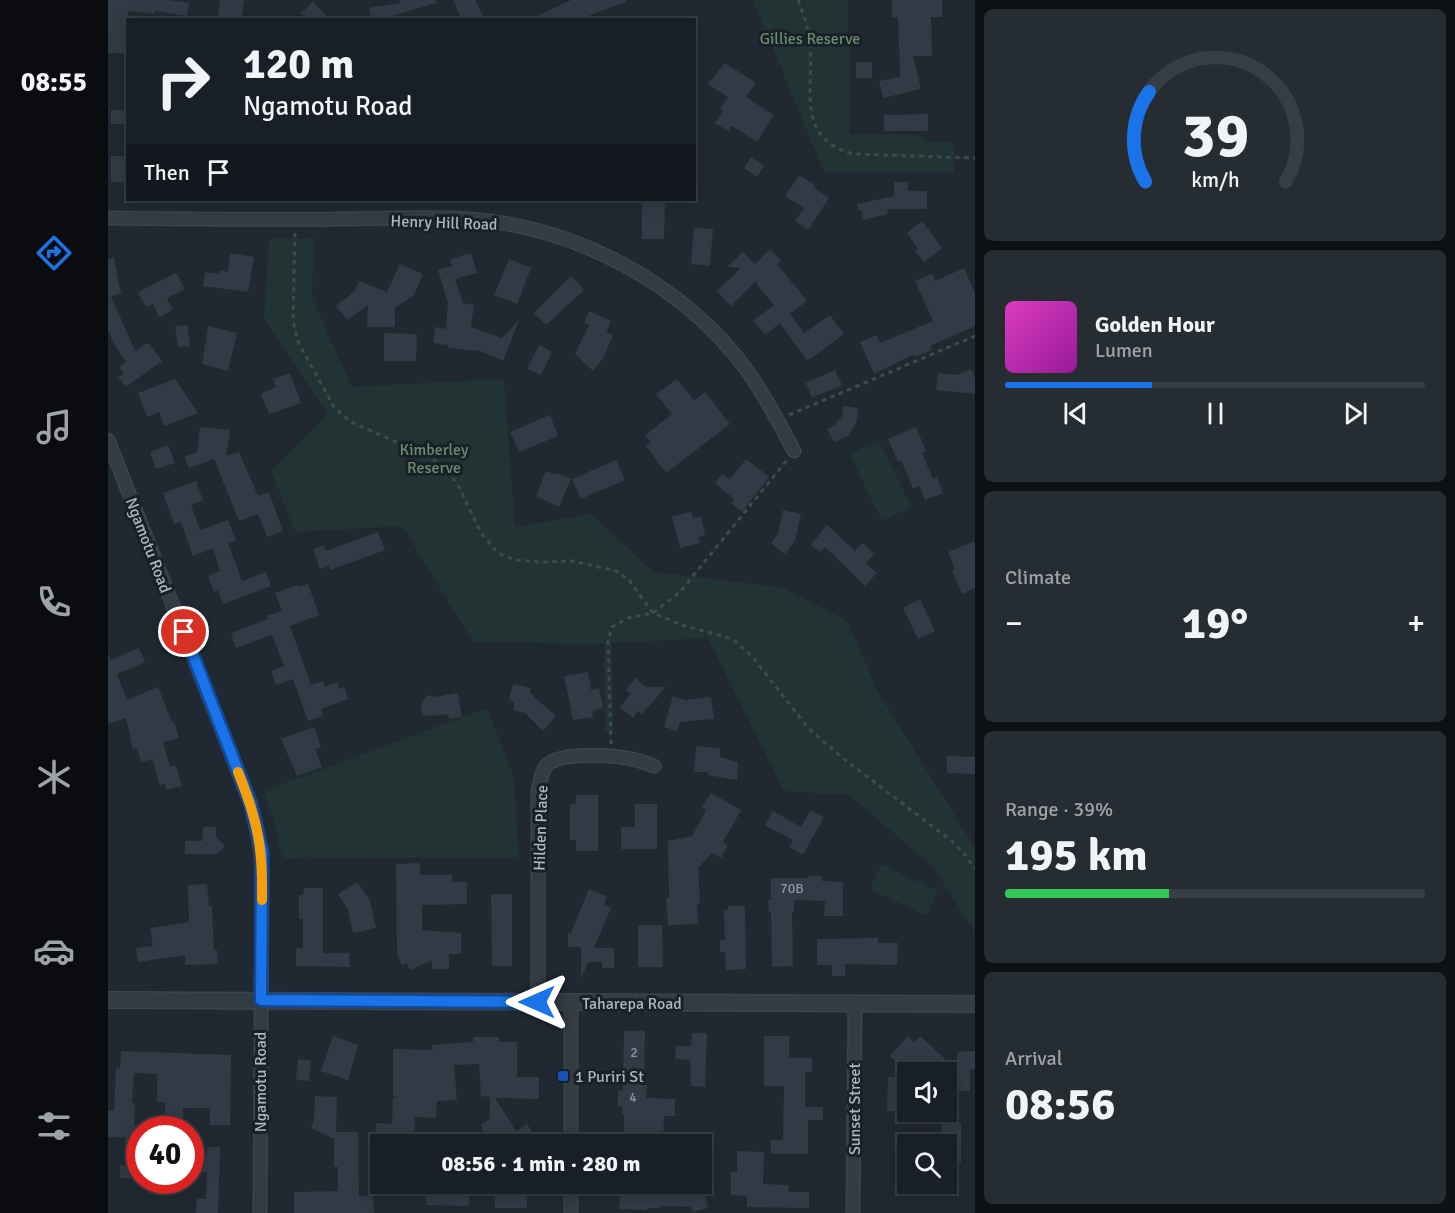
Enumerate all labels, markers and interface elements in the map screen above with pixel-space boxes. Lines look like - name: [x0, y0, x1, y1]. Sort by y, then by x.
- park label: Gillies Reserve: [760, 29, 860, 49]
- text: 120 m: [243, 39, 354, 90]
- icon: right: [144, 42, 222, 120]
- text: 08:55: [21, 66, 87, 99]
- text: Ngamotu Road: [243, 90, 413, 123]
- text: 39: [1181, 97, 1249, 174]
- icon: arrive: [202, 156, 235, 189]
- text: Then: [144, 159, 190, 186]
- text: km/h: [1191, 167, 1239, 193]
- street label: Henry Hill Road: [390, 211, 498, 235]
- icon: directions: [33, 232, 75, 274]
- text: Golden Hour: [1095, 311, 1215, 338]
- text: Lumen: [1095, 338, 1153, 363]
- icon: previous: [1059, 397, 1092, 430]
- icon: pause: [1199, 397, 1232, 430]
- icon: next: [1339, 397, 1372, 430]
- icon: music: [33, 406, 75, 448]
- park label: Kimberley Reserve: [400, 440, 469, 478]
- street label: Ngamotu Road: [121, 495, 175, 596]
- text: Climate: [1005, 565, 1071, 590]
- icon: phone: [33, 581, 75, 623]
- text: 19°: [1182, 596, 1248, 651]
- text: −: [1005, 603, 1023, 644]
- text: +: [1407, 603, 1425, 644]
- pin: [158, 606, 209, 657]
- icon: arrive: [167, 615, 200, 648]
- icon: climate: [33, 756, 75, 798]
- street label: Hilden Place: [530, 785, 552, 871]
- text: Range · 39%: [1005, 797, 1113, 822]
- text: 195 km: [1005, 828, 1148, 883]
- house number: 70B: [780, 880, 804, 897]
- icon: car: [33, 930, 75, 972]
- position arrow: [505, 970, 569, 1034]
- street label: Taharepa Road: [582, 994, 682, 1014]
- street label: Ngamotu Road: [251, 1032, 271, 1132]
- house number: 2: [630, 1044, 638, 1061]
- text: Arrival: [1005, 1046, 1063, 1071]
- map controls: [897, 1062, 957, 1194]
- button: sound: [897, 1062, 957, 1122]
- street label: Sunset Street: [845, 1063, 865, 1155]
- place label: 1 Puriri St: [575, 1067, 644, 1087]
- marker: 1 Puriri St: [556, 1069, 570, 1083]
- text: 08:56: [1005, 1077, 1115, 1132]
- house number: 4: [629, 1089, 637, 1106]
- icon: filters: [33, 1105, 75, 1147]
- speed limit sign: 40: [126, 1116, 204, 1194]
- button: search: [897, 1134, 957, 1194]
- text: 08:56 · 1 min · 280 m: [441, 1150, 641, 1177]

